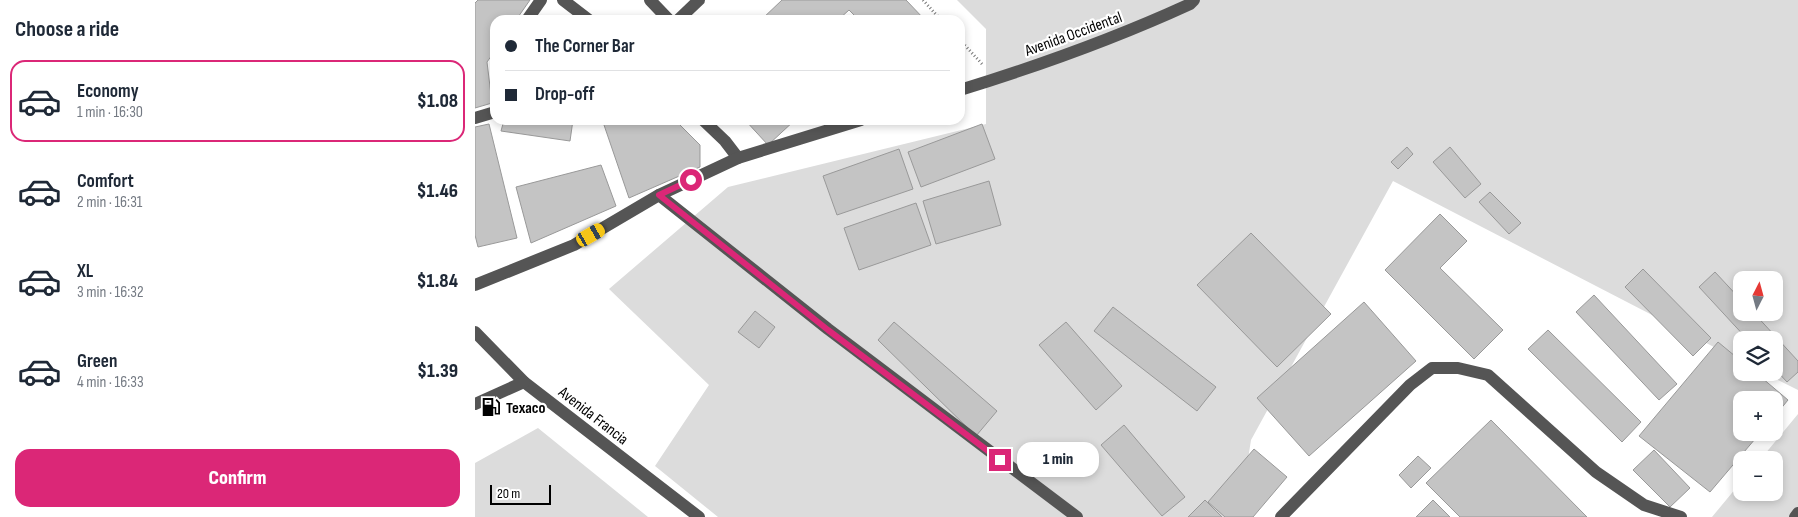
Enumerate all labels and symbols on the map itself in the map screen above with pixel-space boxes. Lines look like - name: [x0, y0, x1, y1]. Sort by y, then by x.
- street label: Avenida Occidental: [1021, 8, 1125, 61]
- route start: [680, 169, 702, 191]
- car: [574, 221, 607, 249]
- north arrow: [1733, 271, 1783, 321]
- street label: Avenida Francia: [554, 382, 632, 449]
- fuel station icon: Texaco: [480, 396, 502, 418]
- place label: Texaco: [506, 399, 545, 418]
- callout: 1 min: [1017, 442, 1100, 478]
- route end: [989, 449, 1011, 471]
- scale bar: [490, 482, 551, 505]

